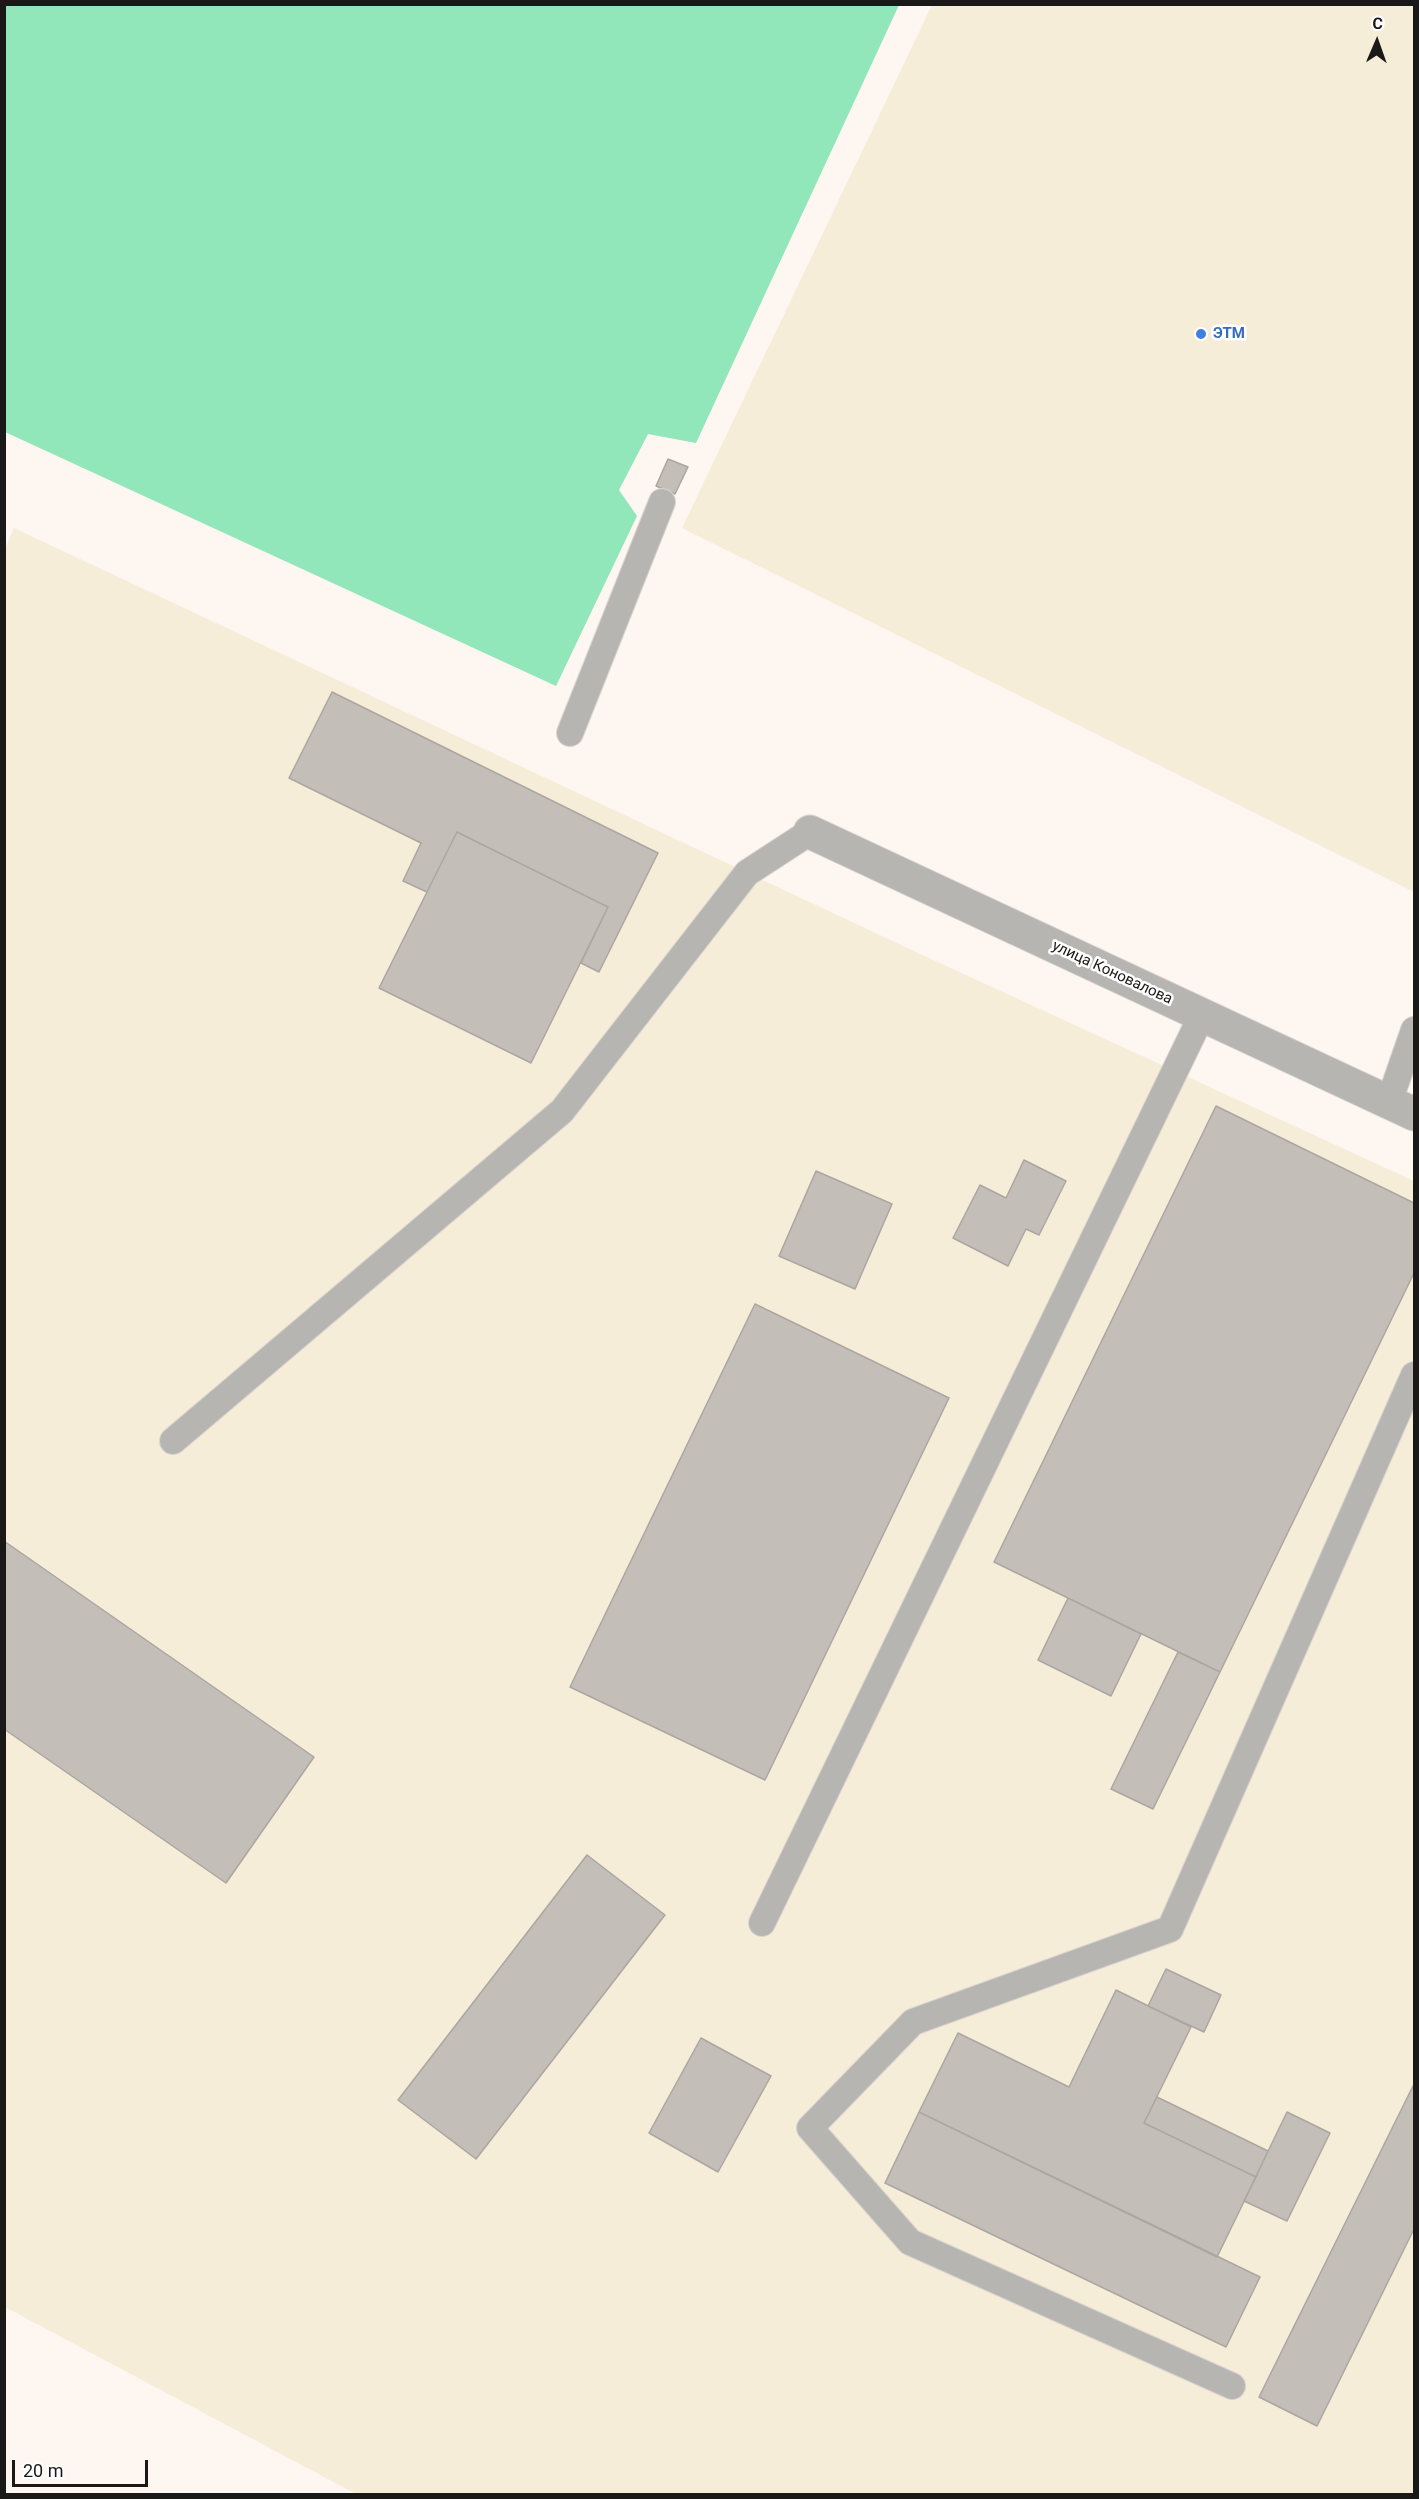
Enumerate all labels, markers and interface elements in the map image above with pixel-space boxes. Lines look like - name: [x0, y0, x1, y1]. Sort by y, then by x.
- north arrow: [1347, 12, 1407, 72]
- text: С: [1372, 14, 1383, 33]
- place label: ЭТМ: [1213, 325, 1245, 343]
- marker: ЭТМ: [1194, 327, 1208, 341]
- street label: улица Коновалова: [1049, 937, 1175, 1009]
- scale bar: [15, 2448, 152, 2486]
- text: 20 m: [23, 2460, 63, 2481]

